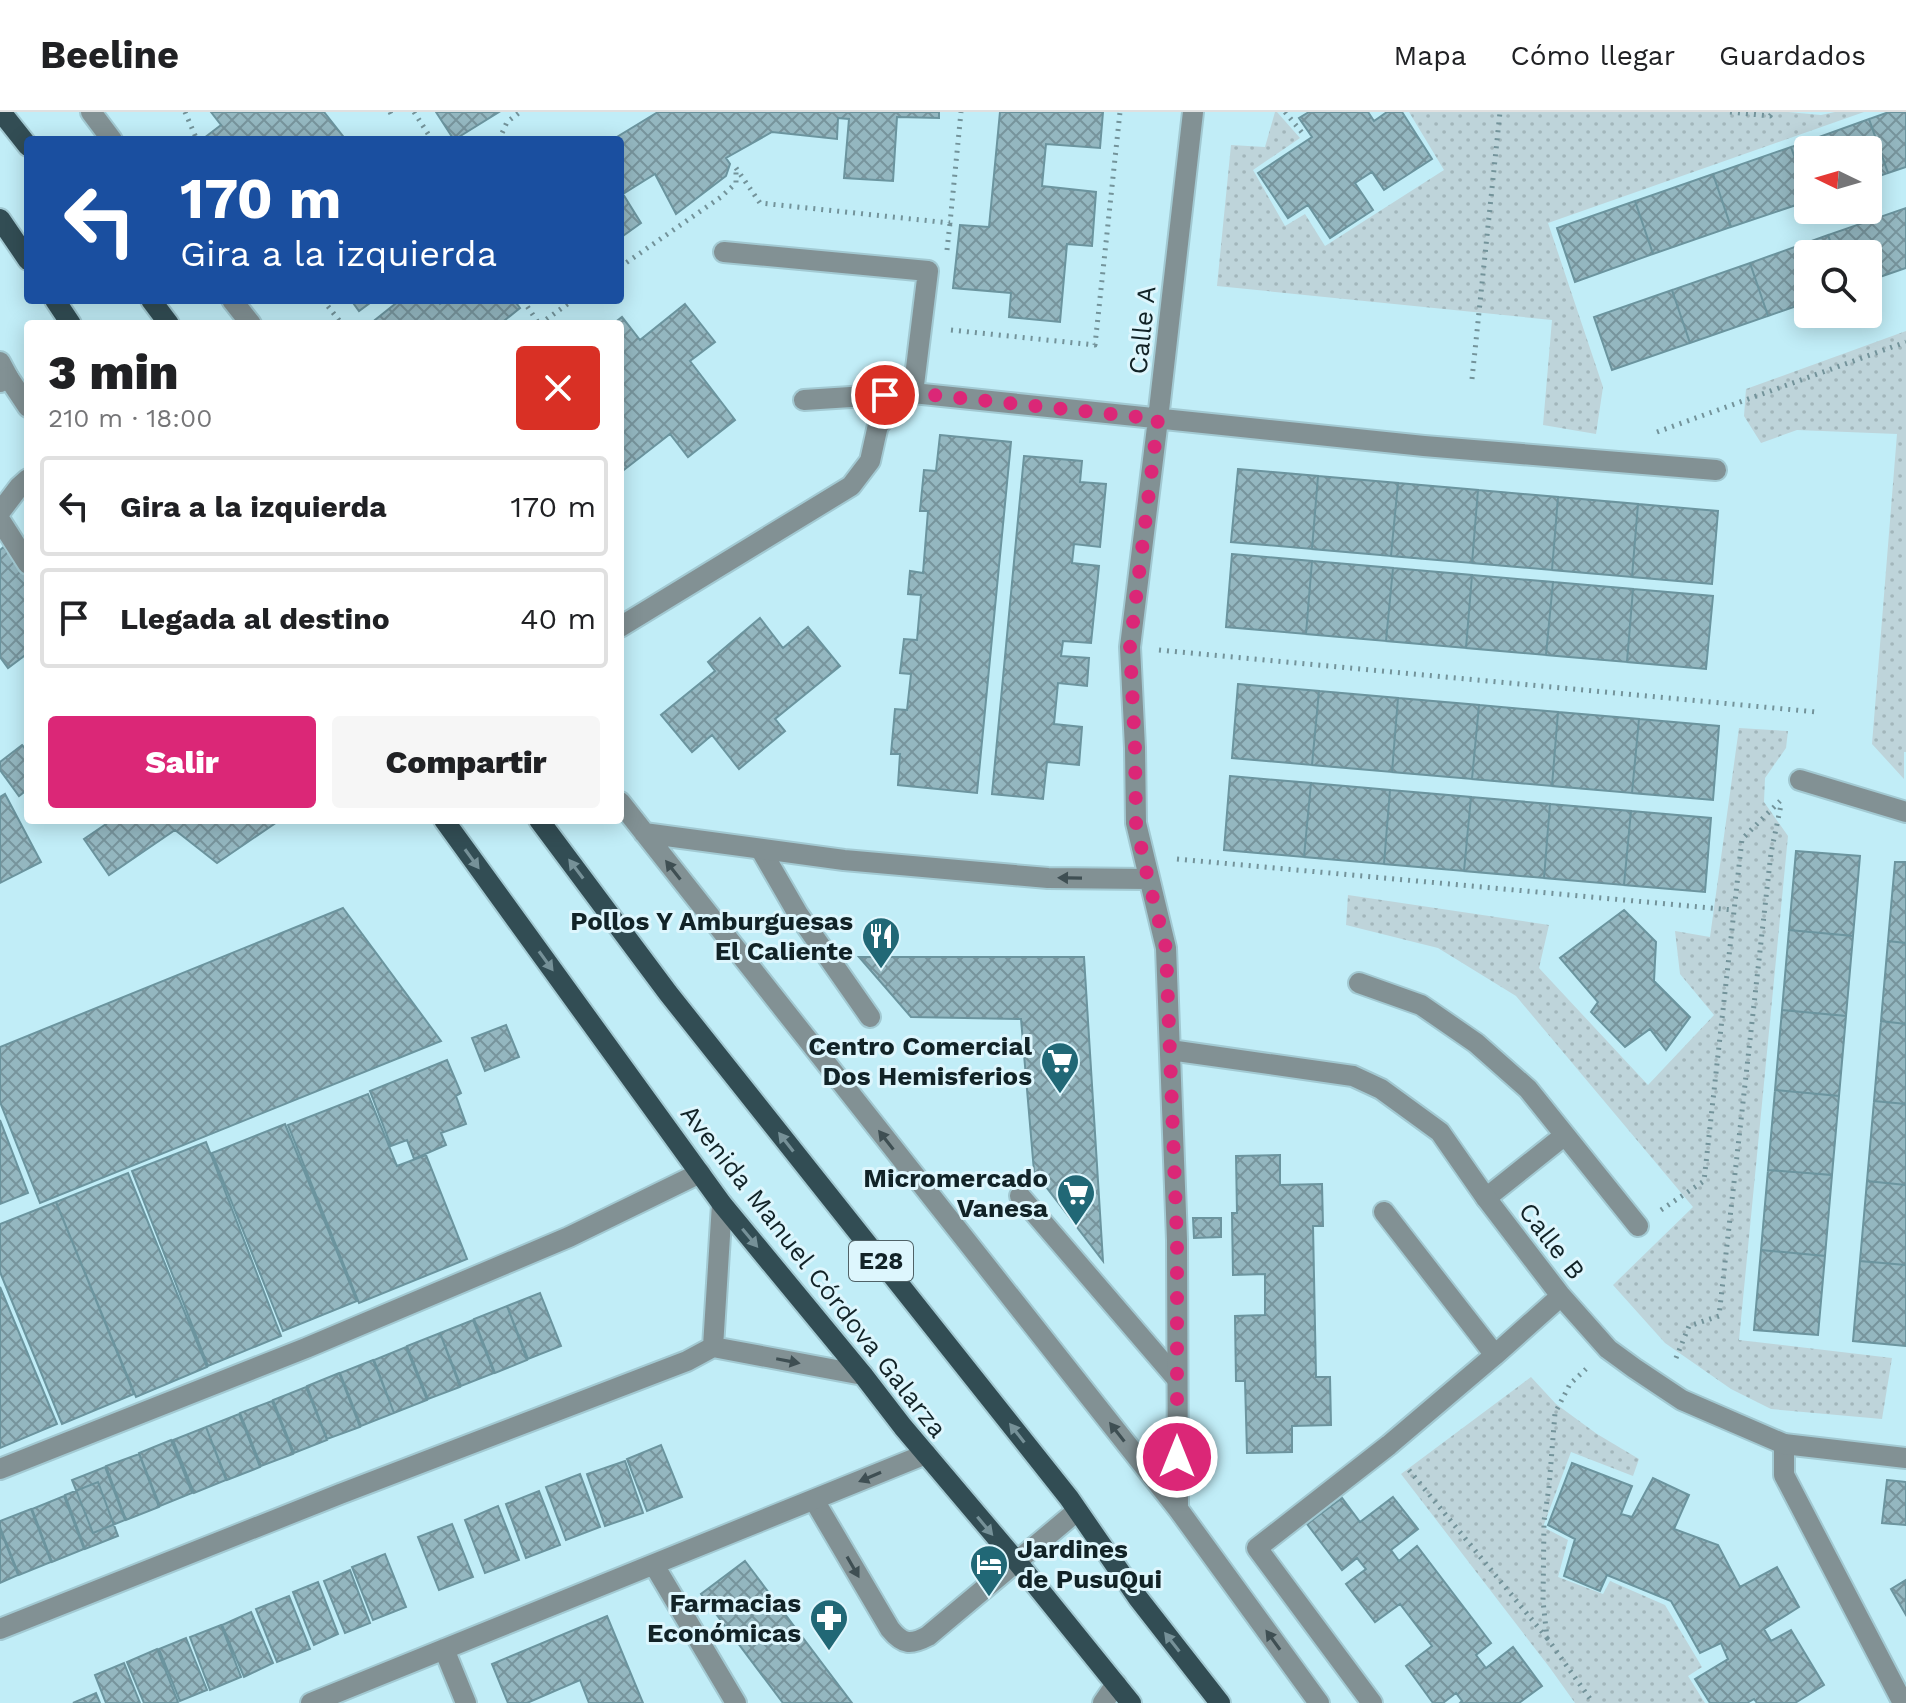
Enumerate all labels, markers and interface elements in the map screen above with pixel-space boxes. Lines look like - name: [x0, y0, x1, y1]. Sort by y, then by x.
- text: Beeline: [40, 33, 179, 77]
- text: Mapa: [1394, 39, 1467, 72]
- text: Cómo llegar: [1511, 39, 1675, 72]
- text: Guardados: [1719, 39, 1866, 72]
- north arrow: [1794, 136, 1882, 224]
- map controls: [1794, 136, 1882, 328]
- text: 170 m: [180, 166, 342, 232]
- icon: left: [48, 168, 152, 272]
- text: Gira a la izquierda: [180, 233, 497, 275]
- button: search: [1794, 240, 1882, 328]
- street label: Calle A: [1122, 284, 1162, 376]
- text: 3 min: [48, 344, 179, 401]
- button: close: [516, 346, 600, 430]
- pin: [851, 361, 919, 429]
- icon: arrive: [863, 373, 907, 417]
- text: 210 m · 18:00: [48, 403, 212, 433]
- icon: left: [52, 484, 96, 528]
- text: Gira a la izquierda: [120, 489, 387, 524]
- text: 170 m: [511, 489, 596, 524]
- icon: arrive: [52, 596, 96, 640]
- text: Llegada al destino: [120, 601, 390, 636]
- text: 40 m: [520, 601, 596, 636]
- button: Salir: [48, 716, 316, 808]
- button: Compartir: [332, 716, 600, 808]
- one-way arrow: [464, 848, 480, 870]
- one-way arrow: [568, 858, 584, 880]
- one-way arrow: [666, 860, 682, 880]
- one-way arrow: [1057, 872, 1082, 884]
- place label: Pollos Y Amburguesas El Caliente: [570, 906, 853, 966]
- restaurant icon: Pollos Y Amburguesas El Caliente: [860, 915, 902, 970]
- one-way arrow: [538, 950, 554, 972]
- place label: Centro Comercial Dos Hemisferios: [808, 1031, 1032, 1091]
- supermarket icon: Centro Comercial Dos Hemisferios: [1039, 1040, 1081, 1095]
- street label: Avenida Manuel Córdova Galarza: [675, 1099, 953, 1444]
- one-way arrow: [879, 1130, 895, 1150]
- one-way arrow: [778, 1132, 795, 1152]
- place label: Micromercado Vanesa: [863, 1163, 1048, 1223]
- supermarket icon: Micromercado Vanesa: [1055, 1172, 1097, 1227]
- street label: Calle B: [1513, 1197, 1591, 1285]
- one-way arrow: [741, 1228, 758, 1248]
- road number: E28: [849, 1241, 913, 1281]
- one-way arrow: [776, 1356, 801, 1368]
- position arrow: [1135, 1415, 1219, 1499]
- one-way arrow: [1109, 1422, 1126, 1442]
- one-way arrow: [1010, 1423, 1026, 1443]
- one-way arrow: [858, 1470, 881, 1483]
- one-way arrow: [976, 1516, 993, 1536]
- place label: Jardines de PusuQui: [1017, 1534, 1162, 1594]
- hotel icon: Jardines de PusuQui: [968, 1543, 1010, 1598]
- one-way arrow: [846, 1556, 860, 1578]
- place label: Farmacias Económicas: [647, 1588, 801, 1648]
- pharmacy icon: Farmacias Económicas: [808, 1597, 850, 1652]
- one-way arrow: [1265, 1629, 1281, 1651]
- one-way arrow: [1165, 1632, 1181, 1652]

